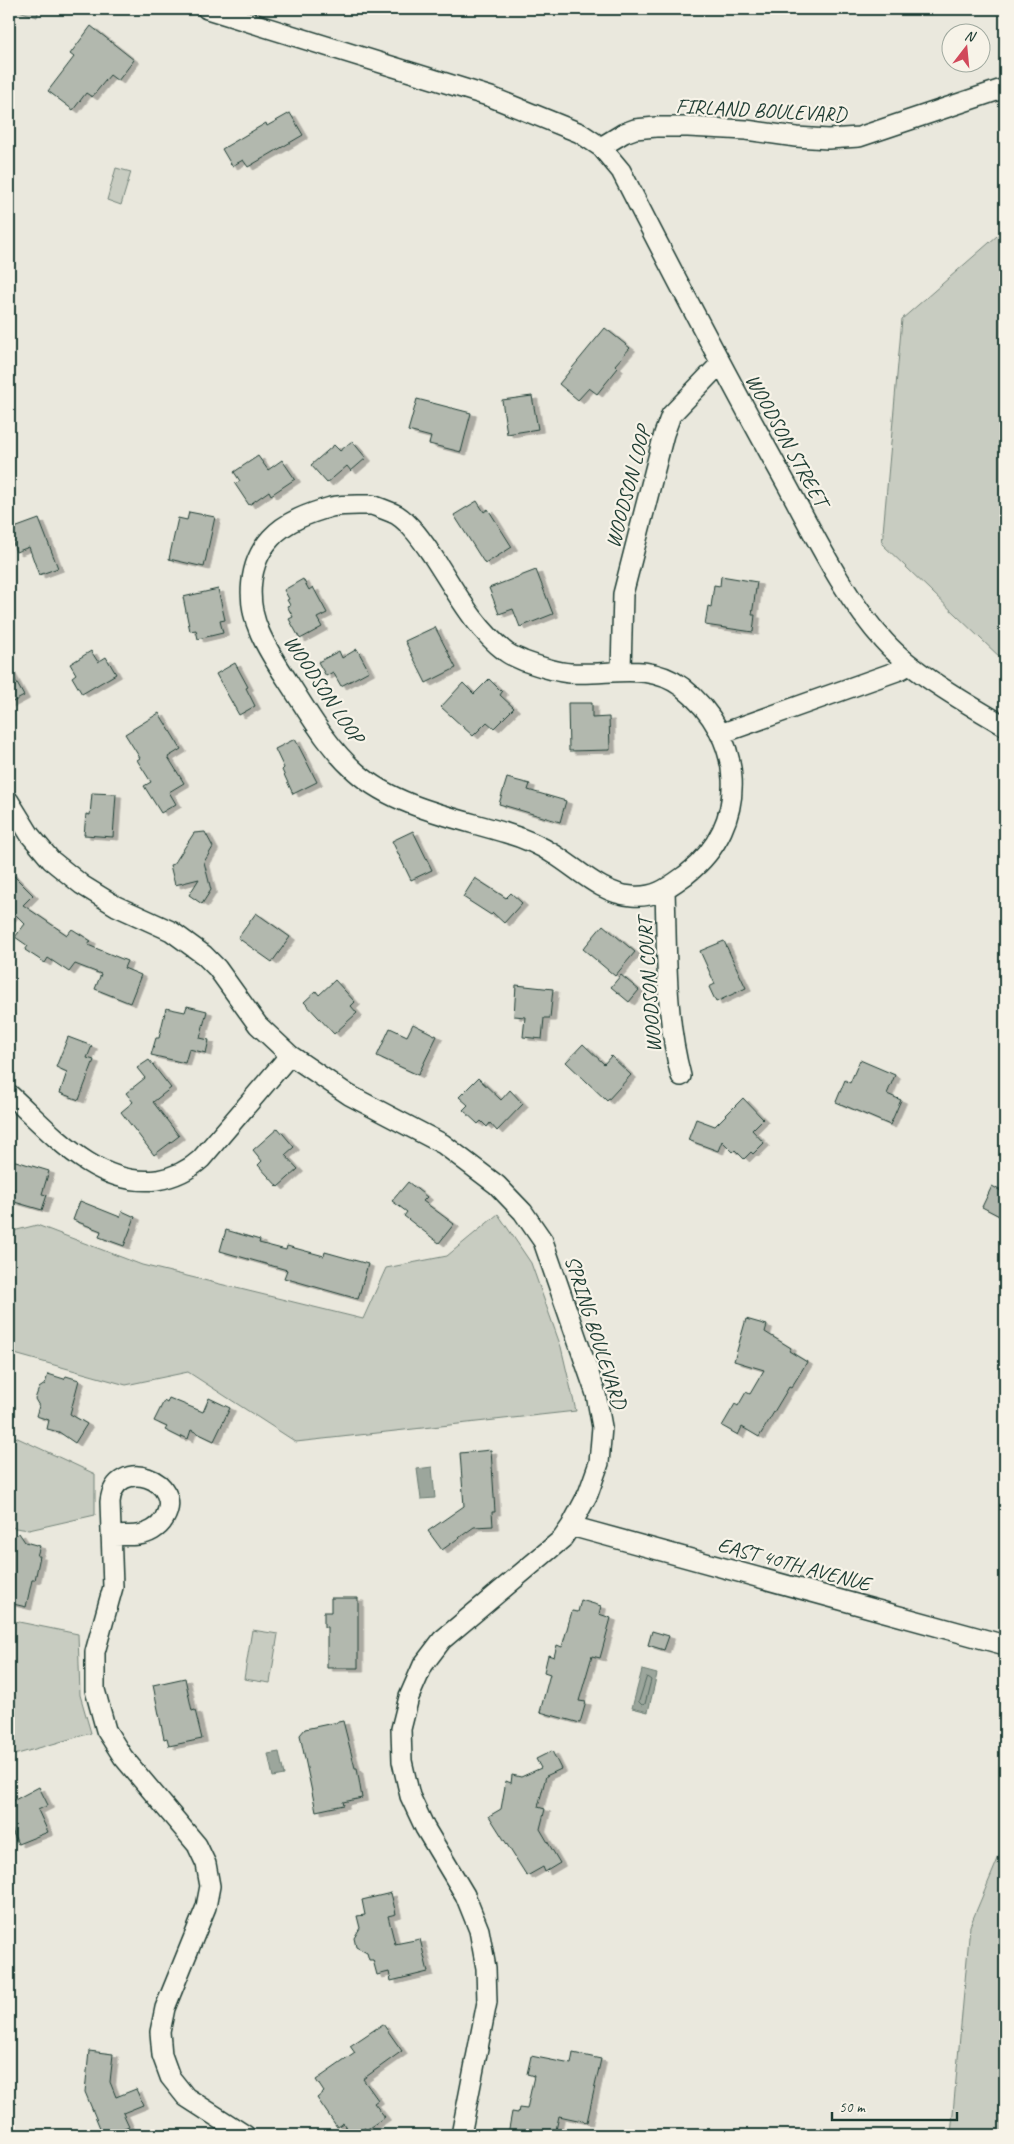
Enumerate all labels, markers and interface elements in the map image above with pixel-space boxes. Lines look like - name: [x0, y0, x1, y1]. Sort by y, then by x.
- north arrow: [942, 22, 992, 72]
- text: N: [963, 27, 978, 46]
- street label: FIRLAND BOULEVARD: [675, 93, 849, 128]
- street label: WOODSON STREET: [740, 369, 837, 516]
- street label: WOODSON LOOP: [599, 420, 657, 551]
- street label: WOODSON LOOP: [278, 630, 371, 750]
- street label: WOODSON COURT: [631, 912, 667, 1053]
- street label: SPRING BOULEVARD: [559, 1252, 634, 1414]
- street label: EAST 40TH AVENUE: [715, 1531, 876, 1598]
- scale bar: [832, 2089, 956, 2121]
- text: 50 m: [839, 2098, 866, 2117]

